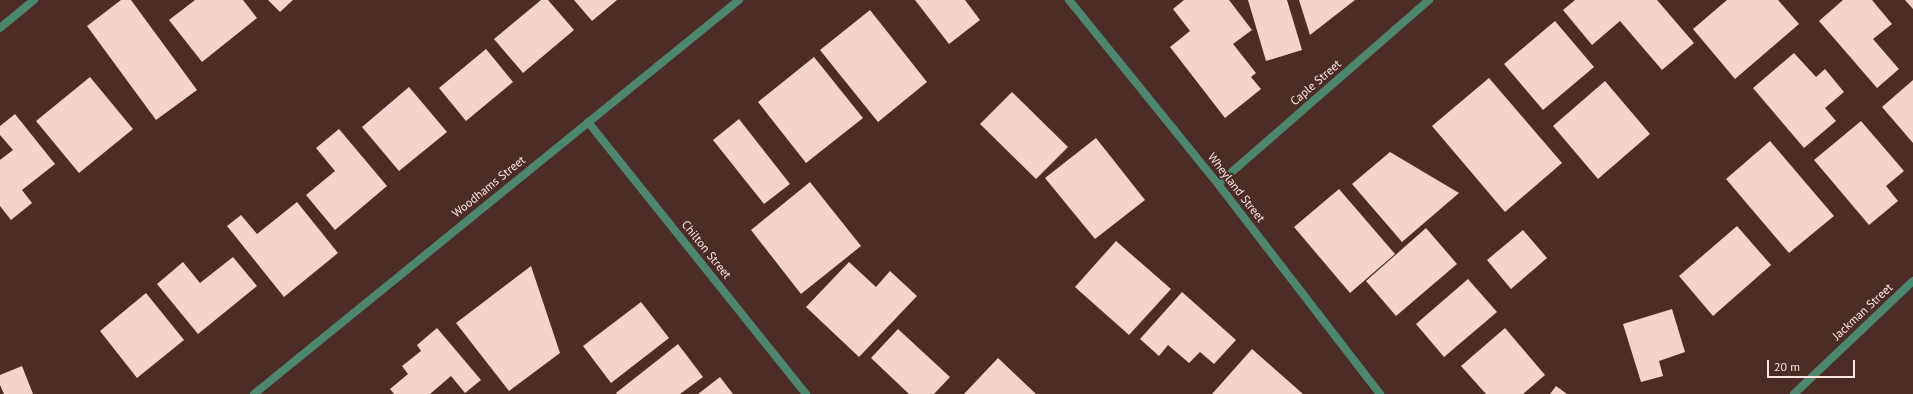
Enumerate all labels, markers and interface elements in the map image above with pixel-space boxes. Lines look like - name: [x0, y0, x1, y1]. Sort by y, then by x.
- street label: Caple Street: [1288, 57, 1344, 109]
- street label: Wheyland Street: [1204, 150, 1268, 226]
- street label: Woodhams Street: [450, 153, 528, 221]
- street label: Chilton Street: [678, 218, 734, 282]
- street label: Jackman Street: [1830, 281, 1896, 343]
- scale bar: [1769, 352, 1857, 378]
- text: 20 m: [1774, 359, 1800, 374]

